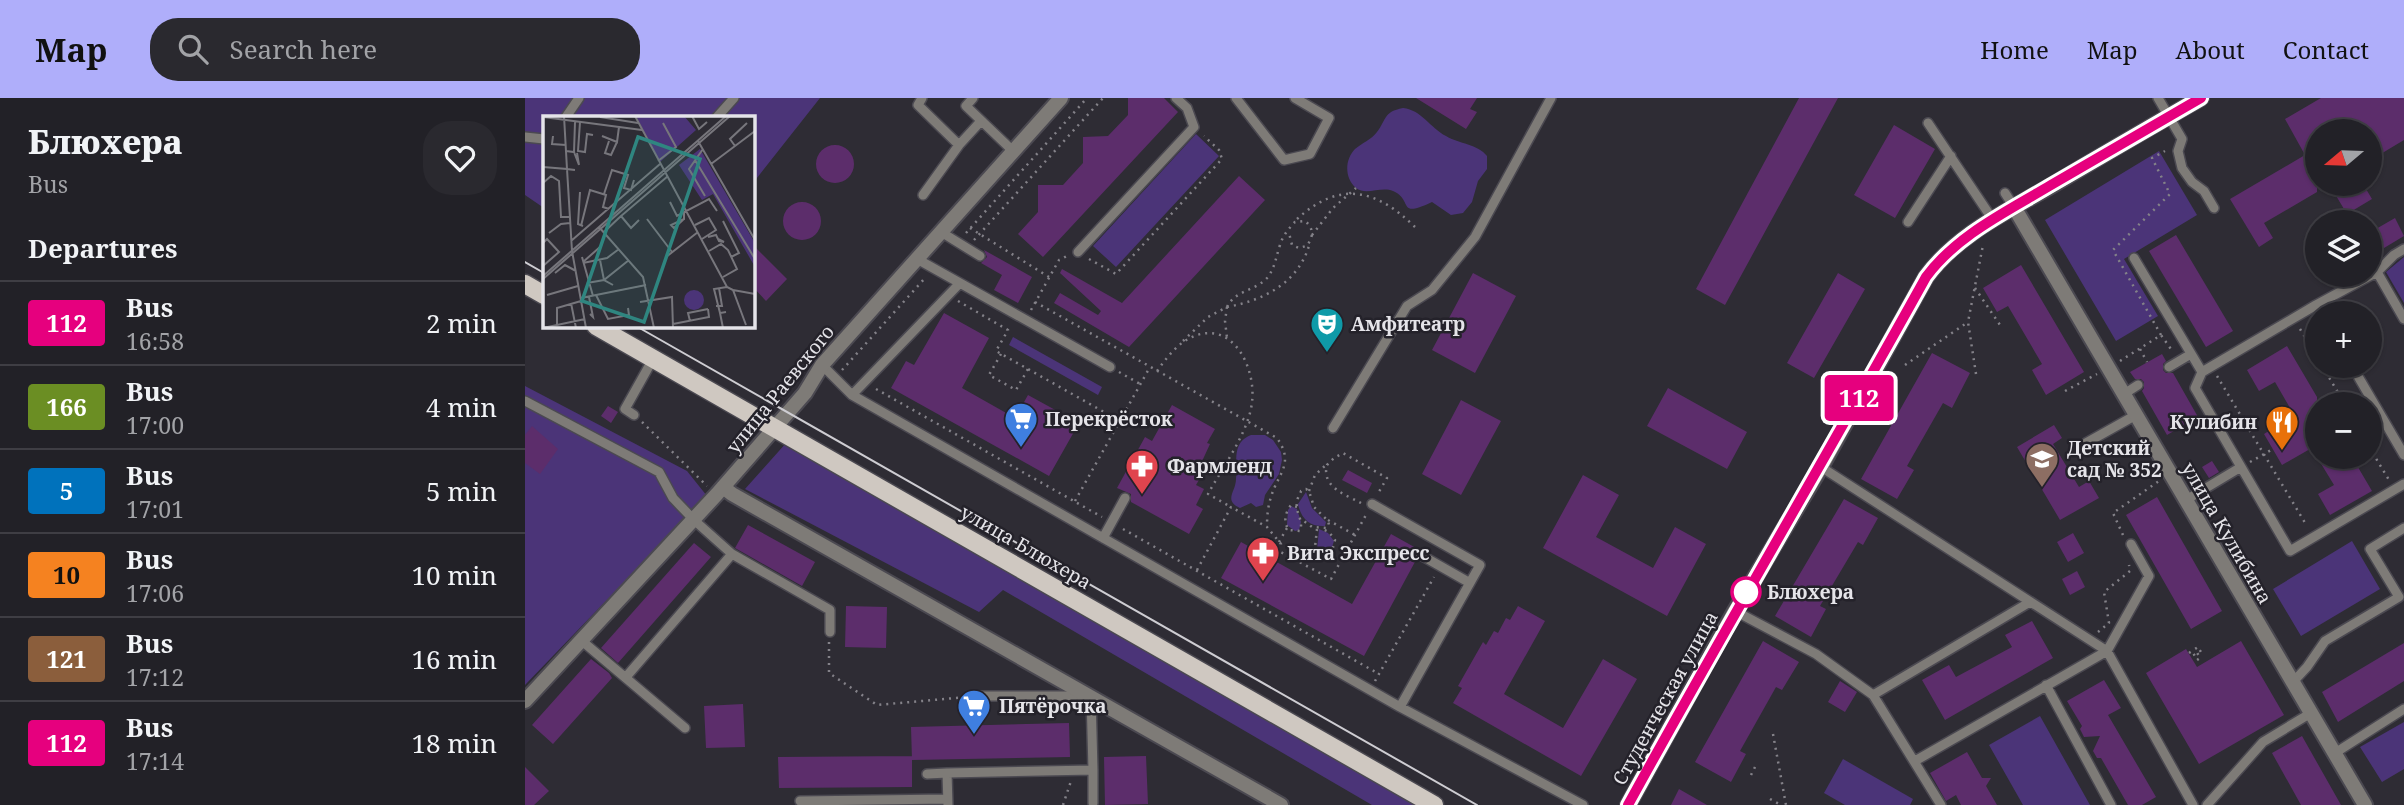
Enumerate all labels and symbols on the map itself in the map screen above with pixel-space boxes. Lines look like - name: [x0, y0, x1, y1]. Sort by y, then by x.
- inset map: [543, 116, 754, 327]
- north arrow: [2305, 119, 2382, 196]
- theatre icon: Амфитеатр: [1308, 305, 1346, 354]
- place label: Амфитеатр: [1351, 311, 1465, 337]
- street label: улица Раевского: [720, 319, 840, 459]
- line badge: 112: [1819, 375, 1899, 421]
- supermarket icon: Перекрёсток: [1002, 400, 1040, 449]
- restaurant icon: Кулибин: [2263, 403, 2301, 452]
- place label: Перекрёсток: [1045, 406, 1173, 432]
- place label: Кулибин: [2170, 409, 2257, 435]
- place label: Детский сад № 352: [2067, 435, 2162, 483]
- school or university icon: Детский сад № 352: [2023, 440, 2061, 489]
- pharmacy icon: Фармленд: [1123, 447, 1161, 496]
- place label: Фармленд: [1167, 453, 1272, 479]
- street label: улица Кулибина: [2176, 457, 2278, 609]
- street label: улица Блюхера: [956, 499, 1096, 595]
- pharmacy icon: Вита Экспресс: [1244, 534, 1282, 583]
- place label: Вита Экспресс: [1287, 540, 1430, 566]
- marker: Блюхера: [1731, 577, 1761, 607]
- place label: Блюхера: [1767, 579, 1854, 605]
- street label: Студенческая улица: [1606, 606, 1724, 790]
- supermarket icon: Пятёрочка: [955, 687, 993, 736]
- place label: Пятёрочка: [999, 693, 1107, 719]

